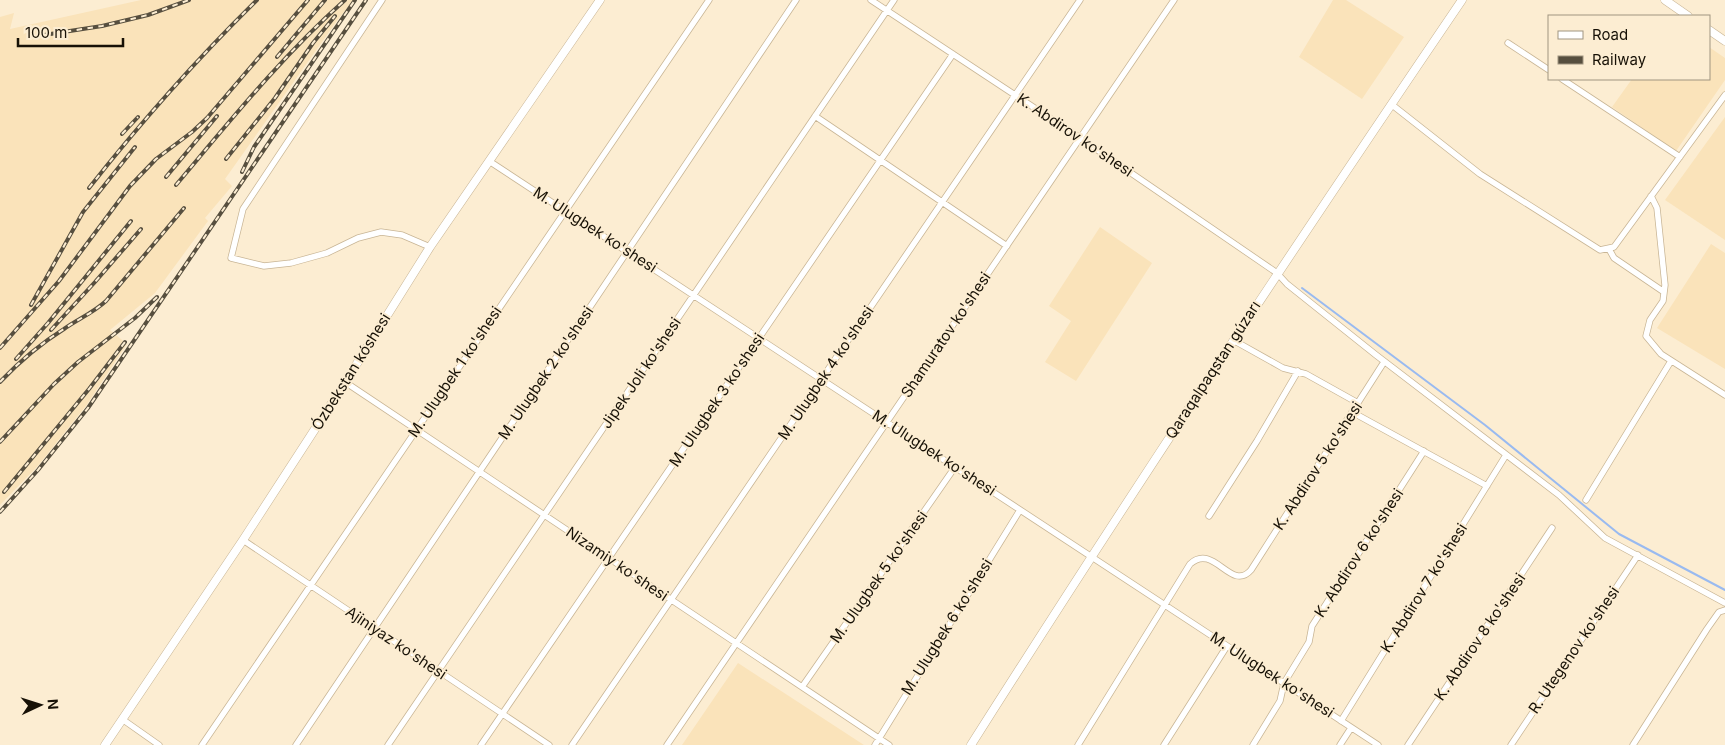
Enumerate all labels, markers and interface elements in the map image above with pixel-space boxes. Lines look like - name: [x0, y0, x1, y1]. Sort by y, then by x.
- scale bar: [18, 15, 122, 47]
- legend: [1548, 15, 1710, 80]
- text: 100 m: [25, 23, 67, 42]
- text: Road: [1592, 25, 1628, 44]
- text: Railway: [1592, 50, 1647, 69]
- street label: K. Abdirov ko'shesi: [1014, 89, 1137, 180]
- street label: M. Ulugbek ko'shesi: [530, 183, 661, 277]
- street label: Shamuratov ko'shesi: [897, 268, 995, 401]
- street label: Qaraqalpaqstan gúzarı: [1161, 297, 1264, 442]
- street label: M. Ulugbek 2 ko'shesi: [494, 302, 597, 443]
- street label: M. Ulugbek 4 ko'shesi: [774, 302, 877, 443]
- street label: M. Ulugbek 1 ko'shesi: [404, 303, 505, 441]
- street label: Ózbekstan kóshesi: [307, 310, 394, 434]
- street label: Jipek Joli ko'shesi: [596, 314, 685, 432]
- street label: M. Ulugbek 3 ko'shesi: [665, 329, 768, 470]
- street label: K. Abdirov 5 ko'shesi: [1269, 398, 1366, 534]
- street label: M. Ulugbek ko'shesi: [869, 406, 1000, 500]
- street label: K. Abdirov 6 ko'shesi: [1310, 485, 1407, 621]
- street label: M. Ulugbek 5 ko'shesi: [826, 507, 931, 646]
- street label: K. Abdirov 7 ko'shesi: [1376, 520, 1471, 656]
- street label: Nizamiy ko'shesi: [563, 522, 672, 605]
- street label: M. Ulugbek 6 ko'shesi: [897, 555, 996, 698]
- street label: K. Abdirov 8 ko'shesi: [1430, 569, 1529, 704]
- street label: R. Utegenov ko'shesi: [1524, 583, 1623, 717]
- street label: Ajiniyaz ko'shesi: [342, 602, 450, 683]
- street label: M. Ulugbek ko'shesi: [1207, 628, 1338, 722]
- north arrow: [15, 680, 65, 730]
- text: N: [45, 698, 62, 710]

